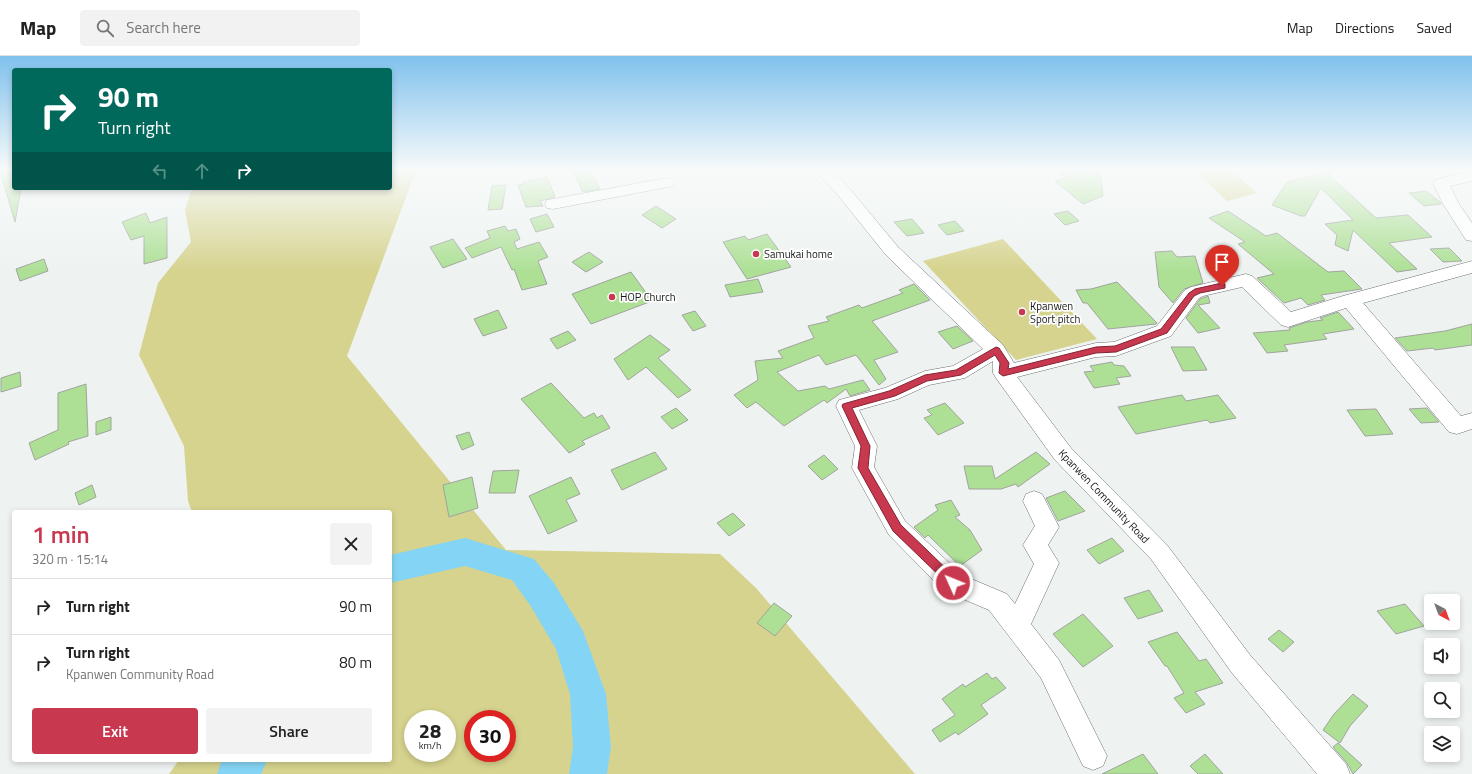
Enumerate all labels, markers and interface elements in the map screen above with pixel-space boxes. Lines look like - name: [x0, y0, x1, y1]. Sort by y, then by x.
- search box: [80, 10, 360, 46]
- text: Map: [20, 13, 56, 42]
- text: Search here: [126, 16, 201, 39]
- icon: search: [94, 17, 116, 39]
- text: Map: [1287, 17, 1313, 38]
- text: Directions: [1335, 17, 1394, 38]
- text: Saved: [1416, 17, 1452, 38]
- text: 90 m: [98, 75, 159, 118]
- icon: right: [32, 84, 84, 136]
- text: Turn right: [98, 114, 171, 141]
- icon: left: [149, 160, 171, 182]
- icon: ahead: [191, 160, 213, 182]
- icon: right: [233, 160, 255, 182]
- pin: [1205, 245, 1239, 286]
- place label: Samukai home: [764, 246, 833, 262]
- marker: Samukai home: [751, 249, 761, 259]
- icon: arrive: [1211, 251, 1233, 273]
- place label: HOP Church: [620, 289, 676, 305]
- marker: HOP Church: [607, 292, 617, 302]
- place label: Kpanwen Sport pitch: [1030, 298, 1081, 327]
- marker: Kpanwen Sport pitch: [1017, 307, 1027, 317]
- street label: Kpanwen Community Road: [1055, 445, 1153, 547]
- text: 1 min: [32, 516, 90, 552]
- button: close: [330, 523, 372, 565]
- text: 320 m · 15:14: [32, 549, 108, 569]
- position arrow: [932, 562, 974, 604]
- north arrow: [1424, 594, 1460, 630]
- map controls: [1424, 594, 1460, 762]
- text: Turn right: [66, 595, 130, 618]
- text: 90 m: [339, 595, 372, 618]
- icon: right: [32, 596, 54, 618]
- button: sound: [1424, 638, 1460, 674]
- text: Turn right: [66, 641, 130, 664]
- text: 80 m: [339, 651, 372, 674]
- icon: right: [32, 652, 54, 674]
- text: Kpanwen Community Road: [66, 664, 214, 684]
- button: search: [1424, 682, 1460, 718]
- button: Exit: [32, 708, 198, 754]
- button: Share: [206, 708, 372, 754]
- speed limit sign: 30: [464, 710, 516, 762]
- text: 28: [419, 715, 441, 746]
- button: layers: [1424, 726, 1460, 762]
- text: km/h: [419, 738, 441, 753]

